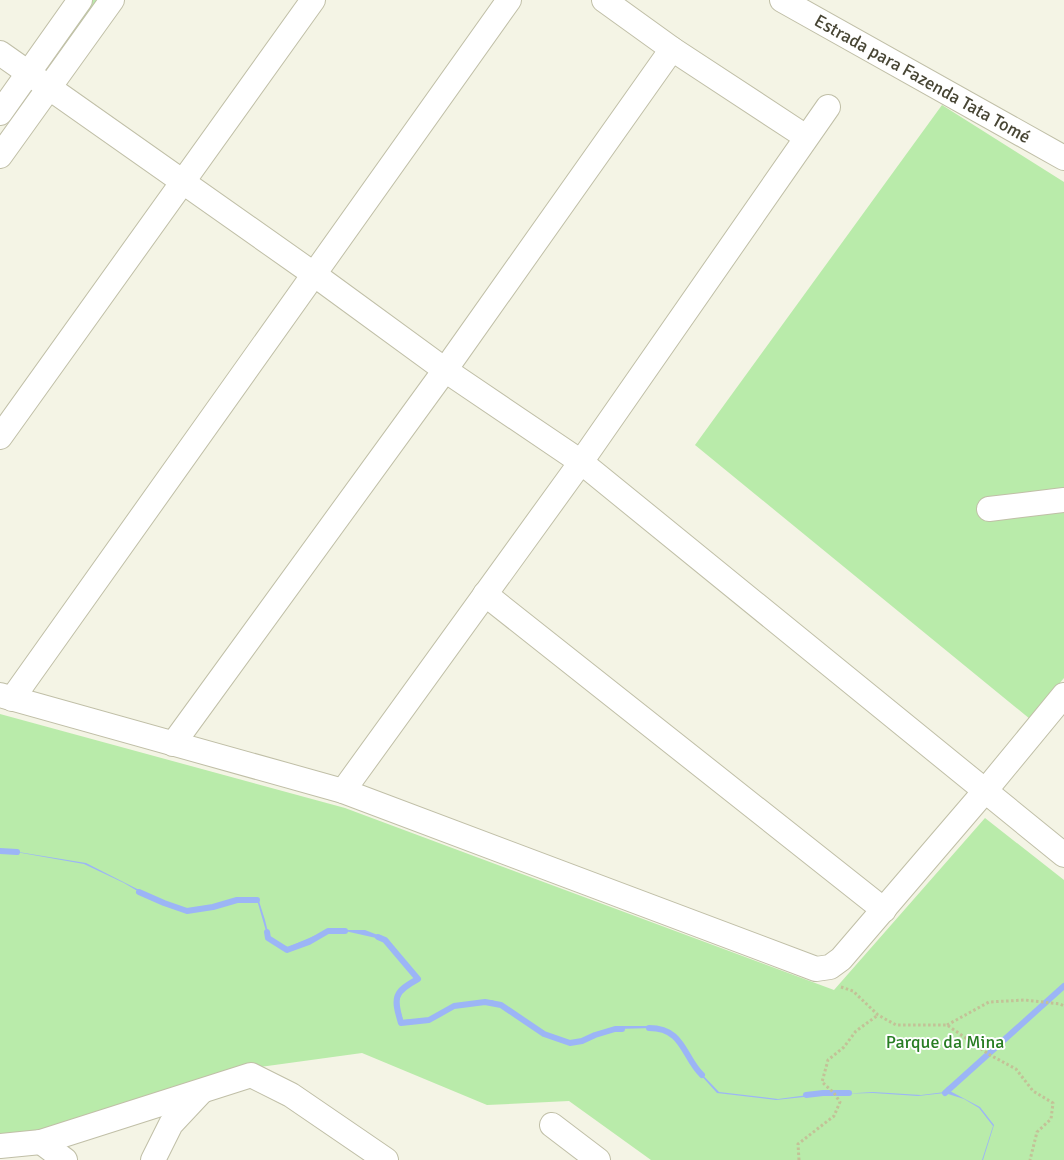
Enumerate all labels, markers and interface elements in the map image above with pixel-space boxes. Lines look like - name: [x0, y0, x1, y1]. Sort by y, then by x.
- street label: Estrada para Fazenda Tata Tomé: [811, 9, 1034, 148]
- park label: Parque da Mina: [886, 1031, 1004, 1053]

